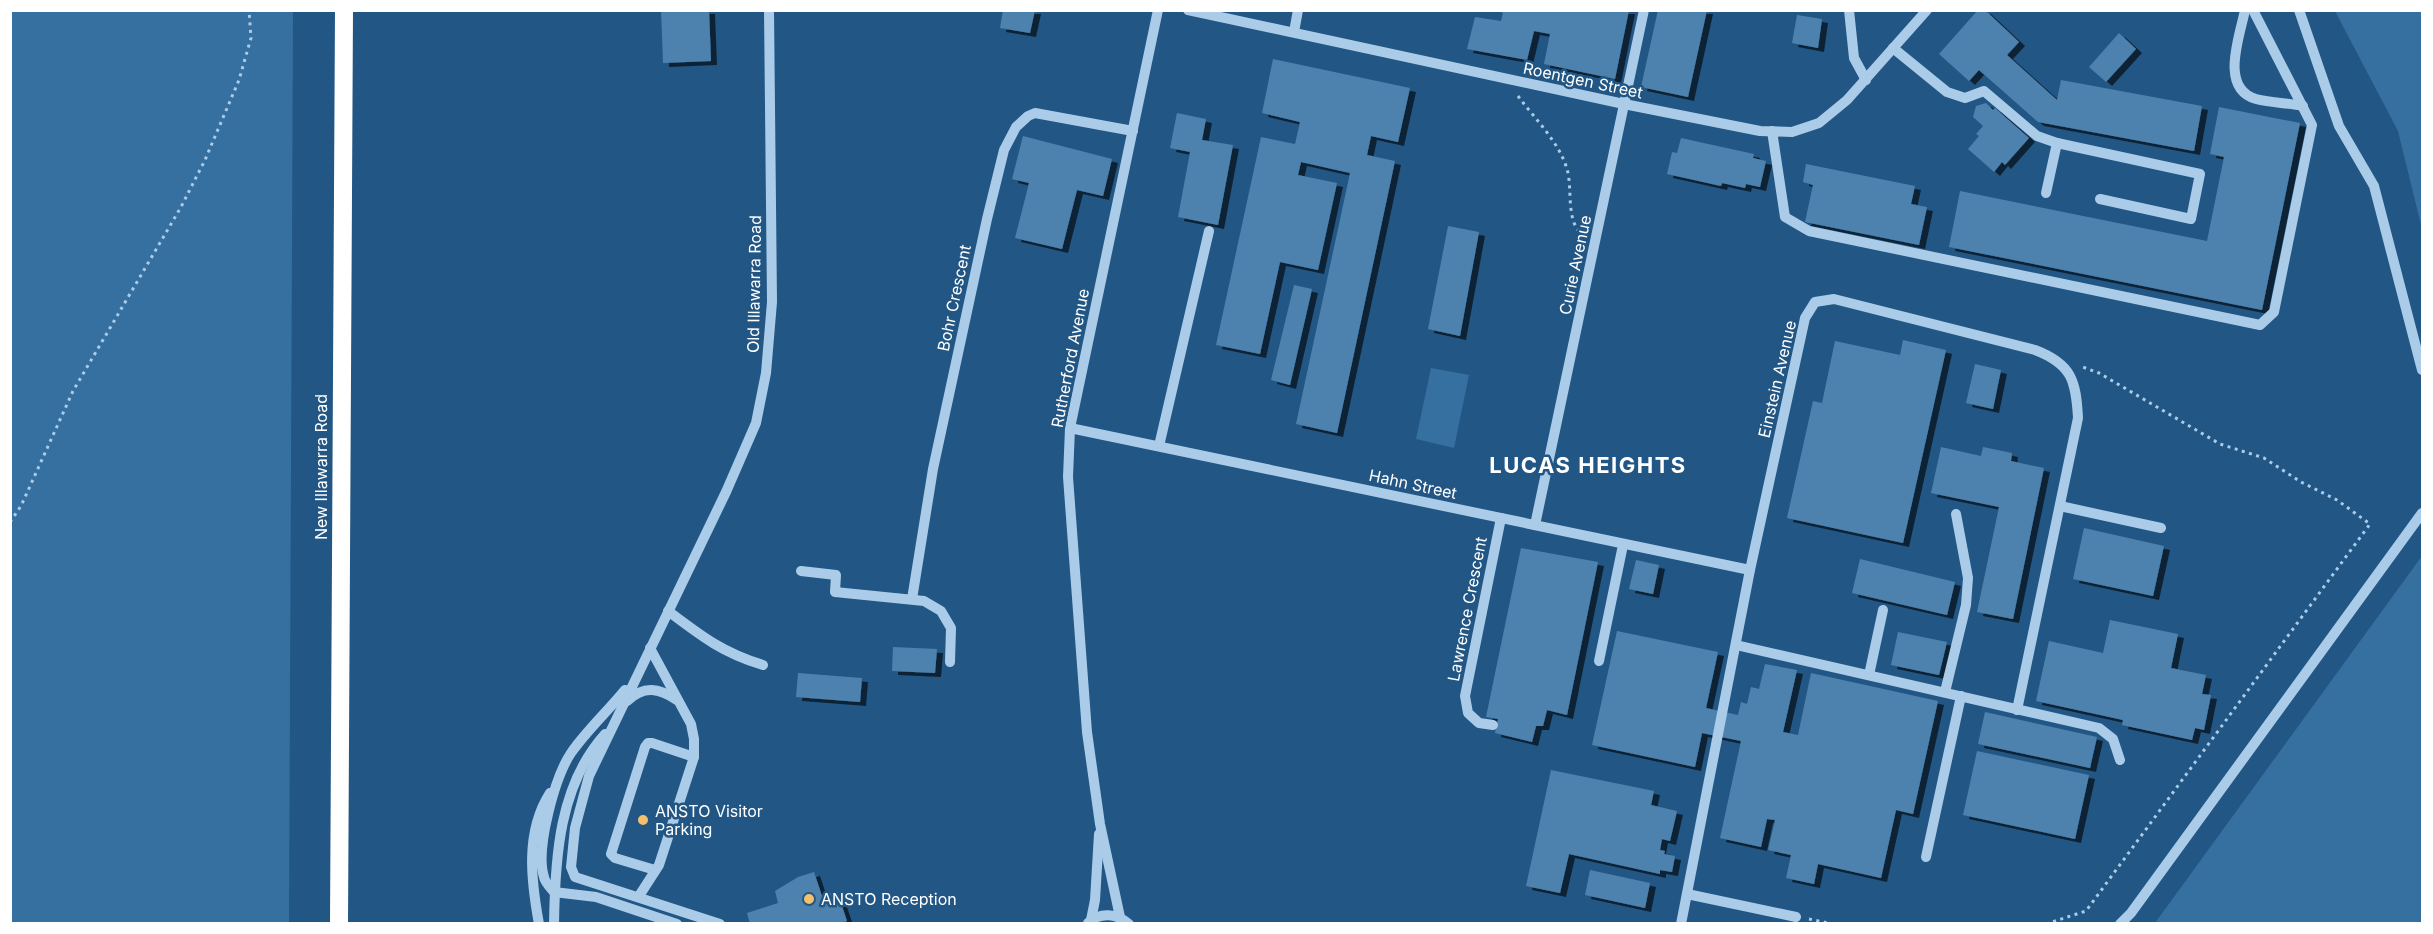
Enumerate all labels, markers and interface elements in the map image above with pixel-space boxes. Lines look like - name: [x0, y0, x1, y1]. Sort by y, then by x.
- street label: Roentgen Street: [1521, 58, 1645, 102]
- street label: Curie Avenue: [1555, 213, 1595, 317]
- street label: Old Illawarra Road: [743, 215, 765, 353]
- street label: Bohr Crescent: [933, 243, 975, 353]
- street label: Rutherford Avenue: [1047, 287, 1093, 429]
- street label: Einstein Avenue: [1754, 318, 1800, 440]
- street label: New Illawarra Road: [311, 394, 331, 540]
- district label: LUCAS HEIGHTS: [1489, 452, 1687, 478]
- street label: Hahn Street: [1367, 465, 1459, 503]
- street label: Lawrence Crescent: [1443, 535, 1491, 683]
- place label: ANSTO Visitor Parking: [655, 801, 763, 839]
- marker: ANSTO Visitor Parking: [636, 813, 650, 827]
- place label: ANSTO Reception: [821, 889, 957, 909]
- marker: ANSTO Reception: [802, 892, 816, 906]

